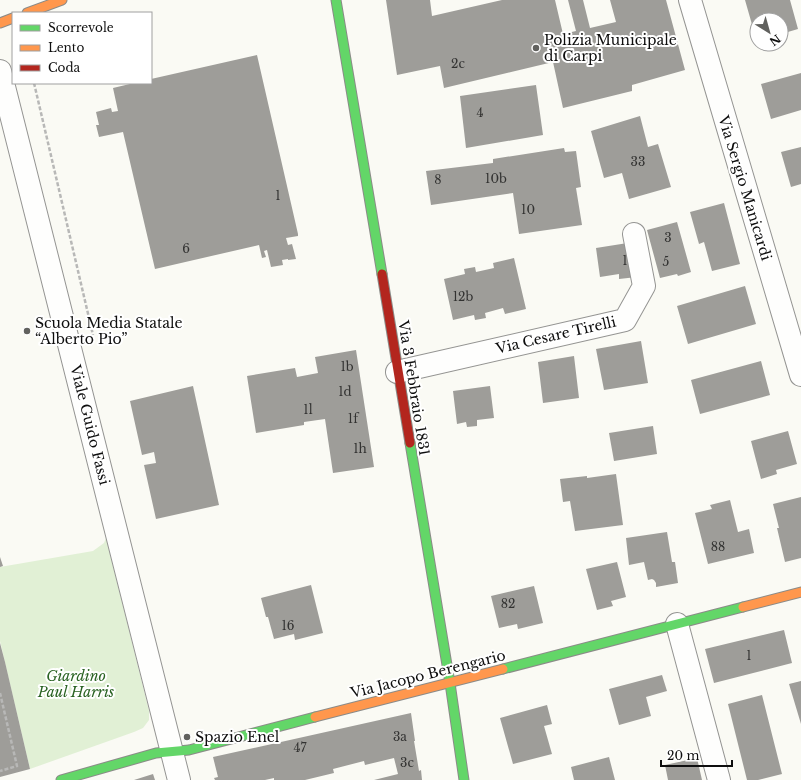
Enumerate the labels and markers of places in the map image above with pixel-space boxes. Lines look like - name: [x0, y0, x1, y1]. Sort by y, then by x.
- place label: Polizia Municipale di Carpi: [544, 31, 677, 65]
- marker: Polizia Municipale di Carpi: [531, 43, 541, 53]
- place label: Scuola Media Statale “Alberto Pio”: [35, 314, 183, 348]
- marker: Scuola Media Statale “Alberto Pio”: [22, 326, 32, 336]
- place label: Spazio Enel: [195, 728, 280, 746]
- marker: Spazio Enel: [182, 732, 192, 742]

